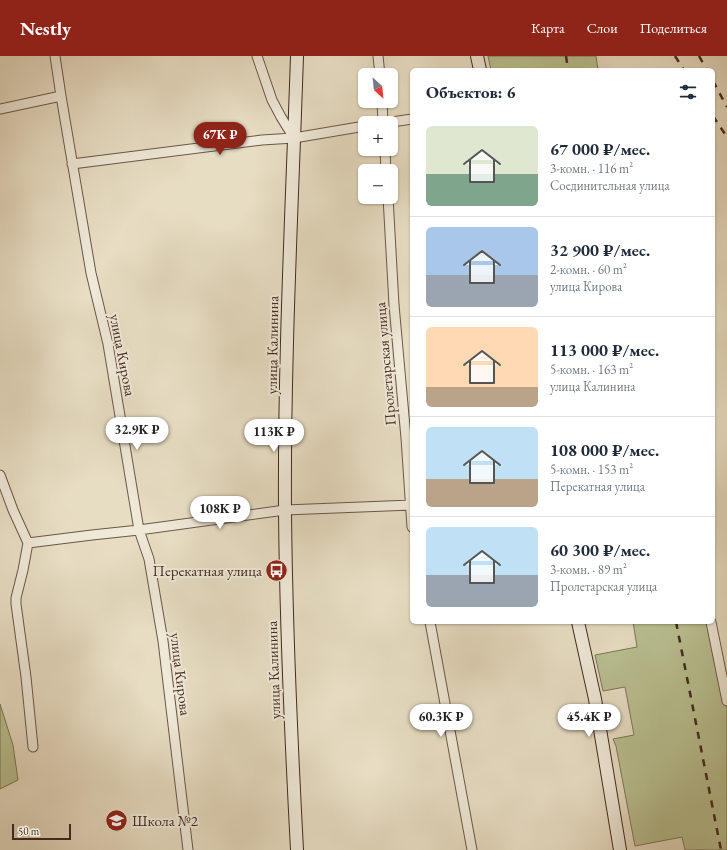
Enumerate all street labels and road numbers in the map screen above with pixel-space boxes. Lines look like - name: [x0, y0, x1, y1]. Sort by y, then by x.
- street label: улица Калинина: [262, 296, 282, 394]
- street label: Пролетарская улица: [370, 302, 400, 426]
- street label: улица Кирова: [106, 312, 140, 398]
- street label: улица Калинина: [262, 620, 284, 720]
- street label: улица Кирова: [166, 631, 196, 717]

